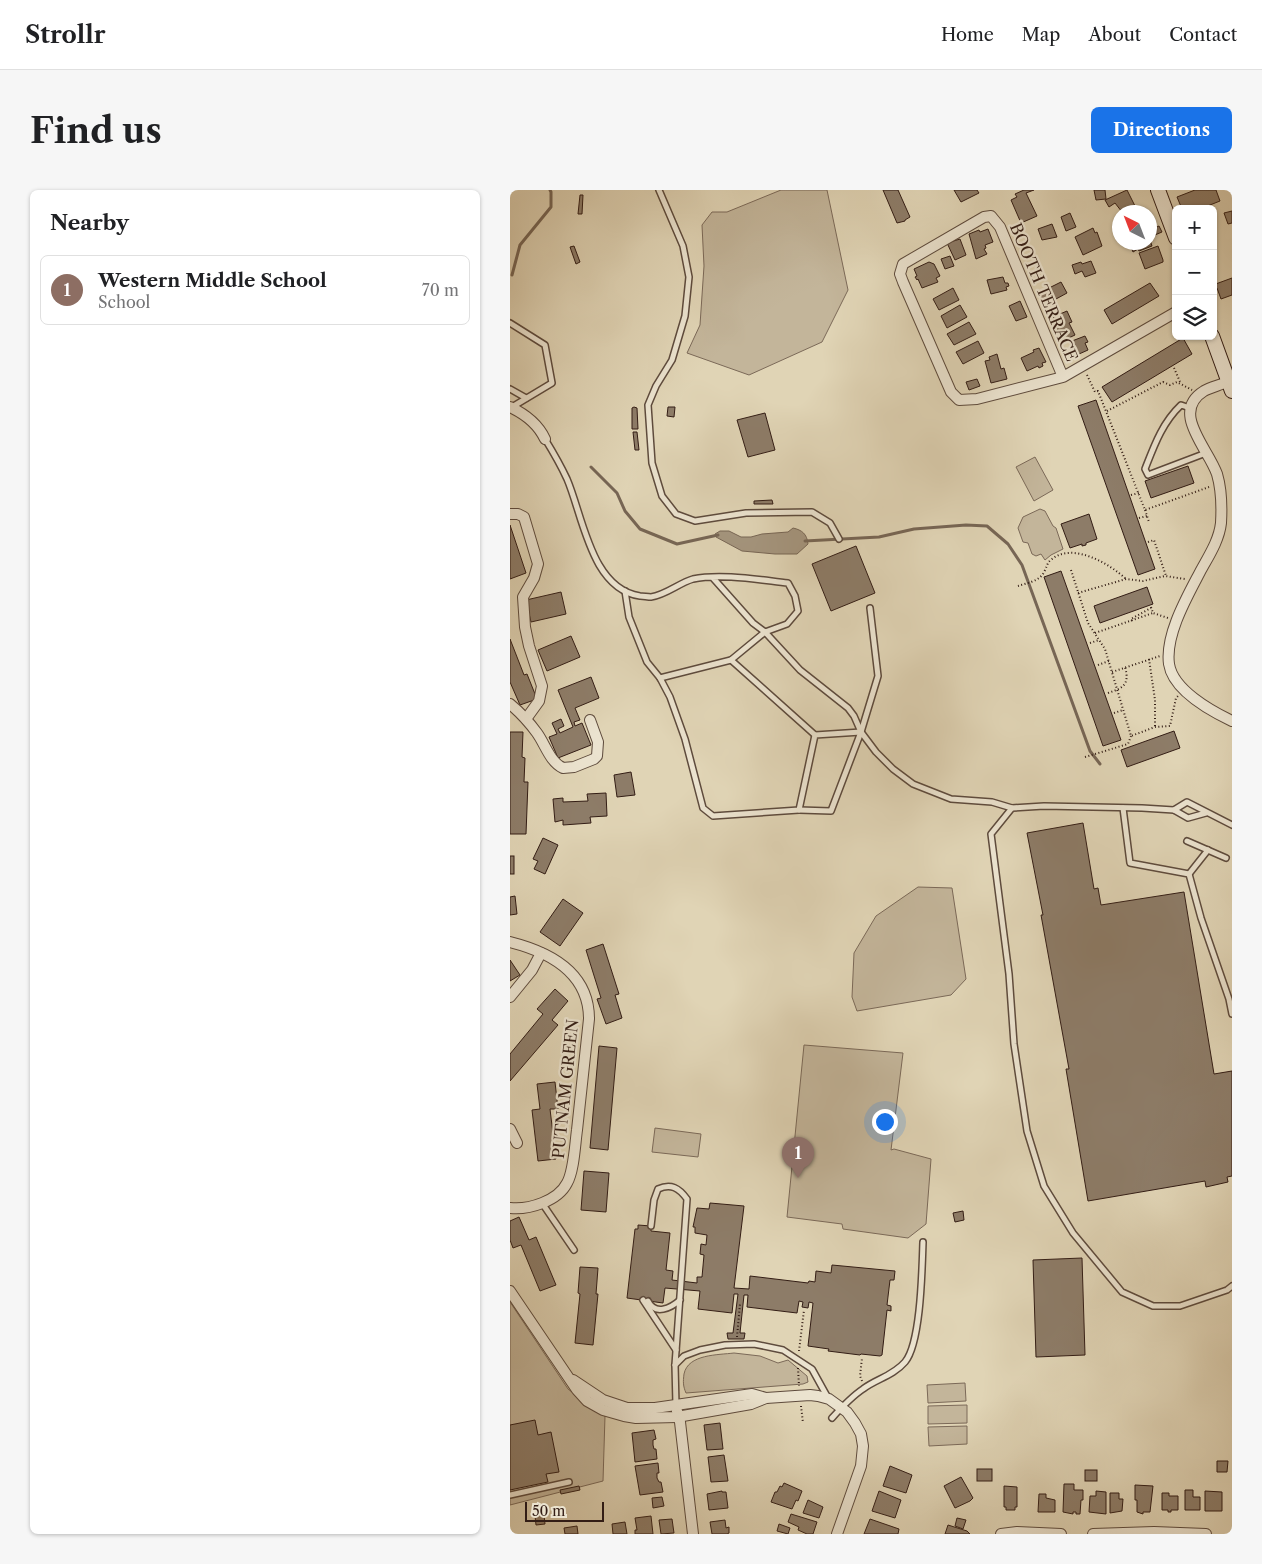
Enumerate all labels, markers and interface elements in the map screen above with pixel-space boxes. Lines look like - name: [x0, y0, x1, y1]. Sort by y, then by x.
- text: Strollr: [25, 20, 105, 49]
- text: Home: [941, 24, 994, 46]
- text: Map: [1022, 24, 1060, 46]
- text: About: [1088, 24, 1141, 46]
- text: Contact: [1169, 24, 1237, 46]
- button: Directions: [1091, 107, 1232, 153]
- text: Find us: [30, 109, 162, 152]
- north arrow: [1112, 205, 1157, 250]
- map controls: [1172, 205, 1217, 340]
- button: +: [1172, 205, 1217, 250]
- text: Nearby: [50, 210, 129, 235]
- street label: BOOTH TERRACE: [1006, 220, 1082, 364]
- button: −: [1172, 250, 1217, 295]
- text: Western Middle School: [98, 269, 327, 292]
- text: 1: [63, 280, 71, 300]
- text: 70 m: [422, 280, 459, 300]
- text: School: [98, 292, 150, 312]
- button: layers: [1172, 295, 1217, 340]
- street label: PUTNAM GREEN: [548, 1018, 582, 1160]
- your location: [872, 1109, 898, 1135]
- pin: 1: [782, 1137, 814, 1178]
- scale bar: [525, 1499, 604, 1522]
- text: 50 m: [532, 1502, 565, 1520]

